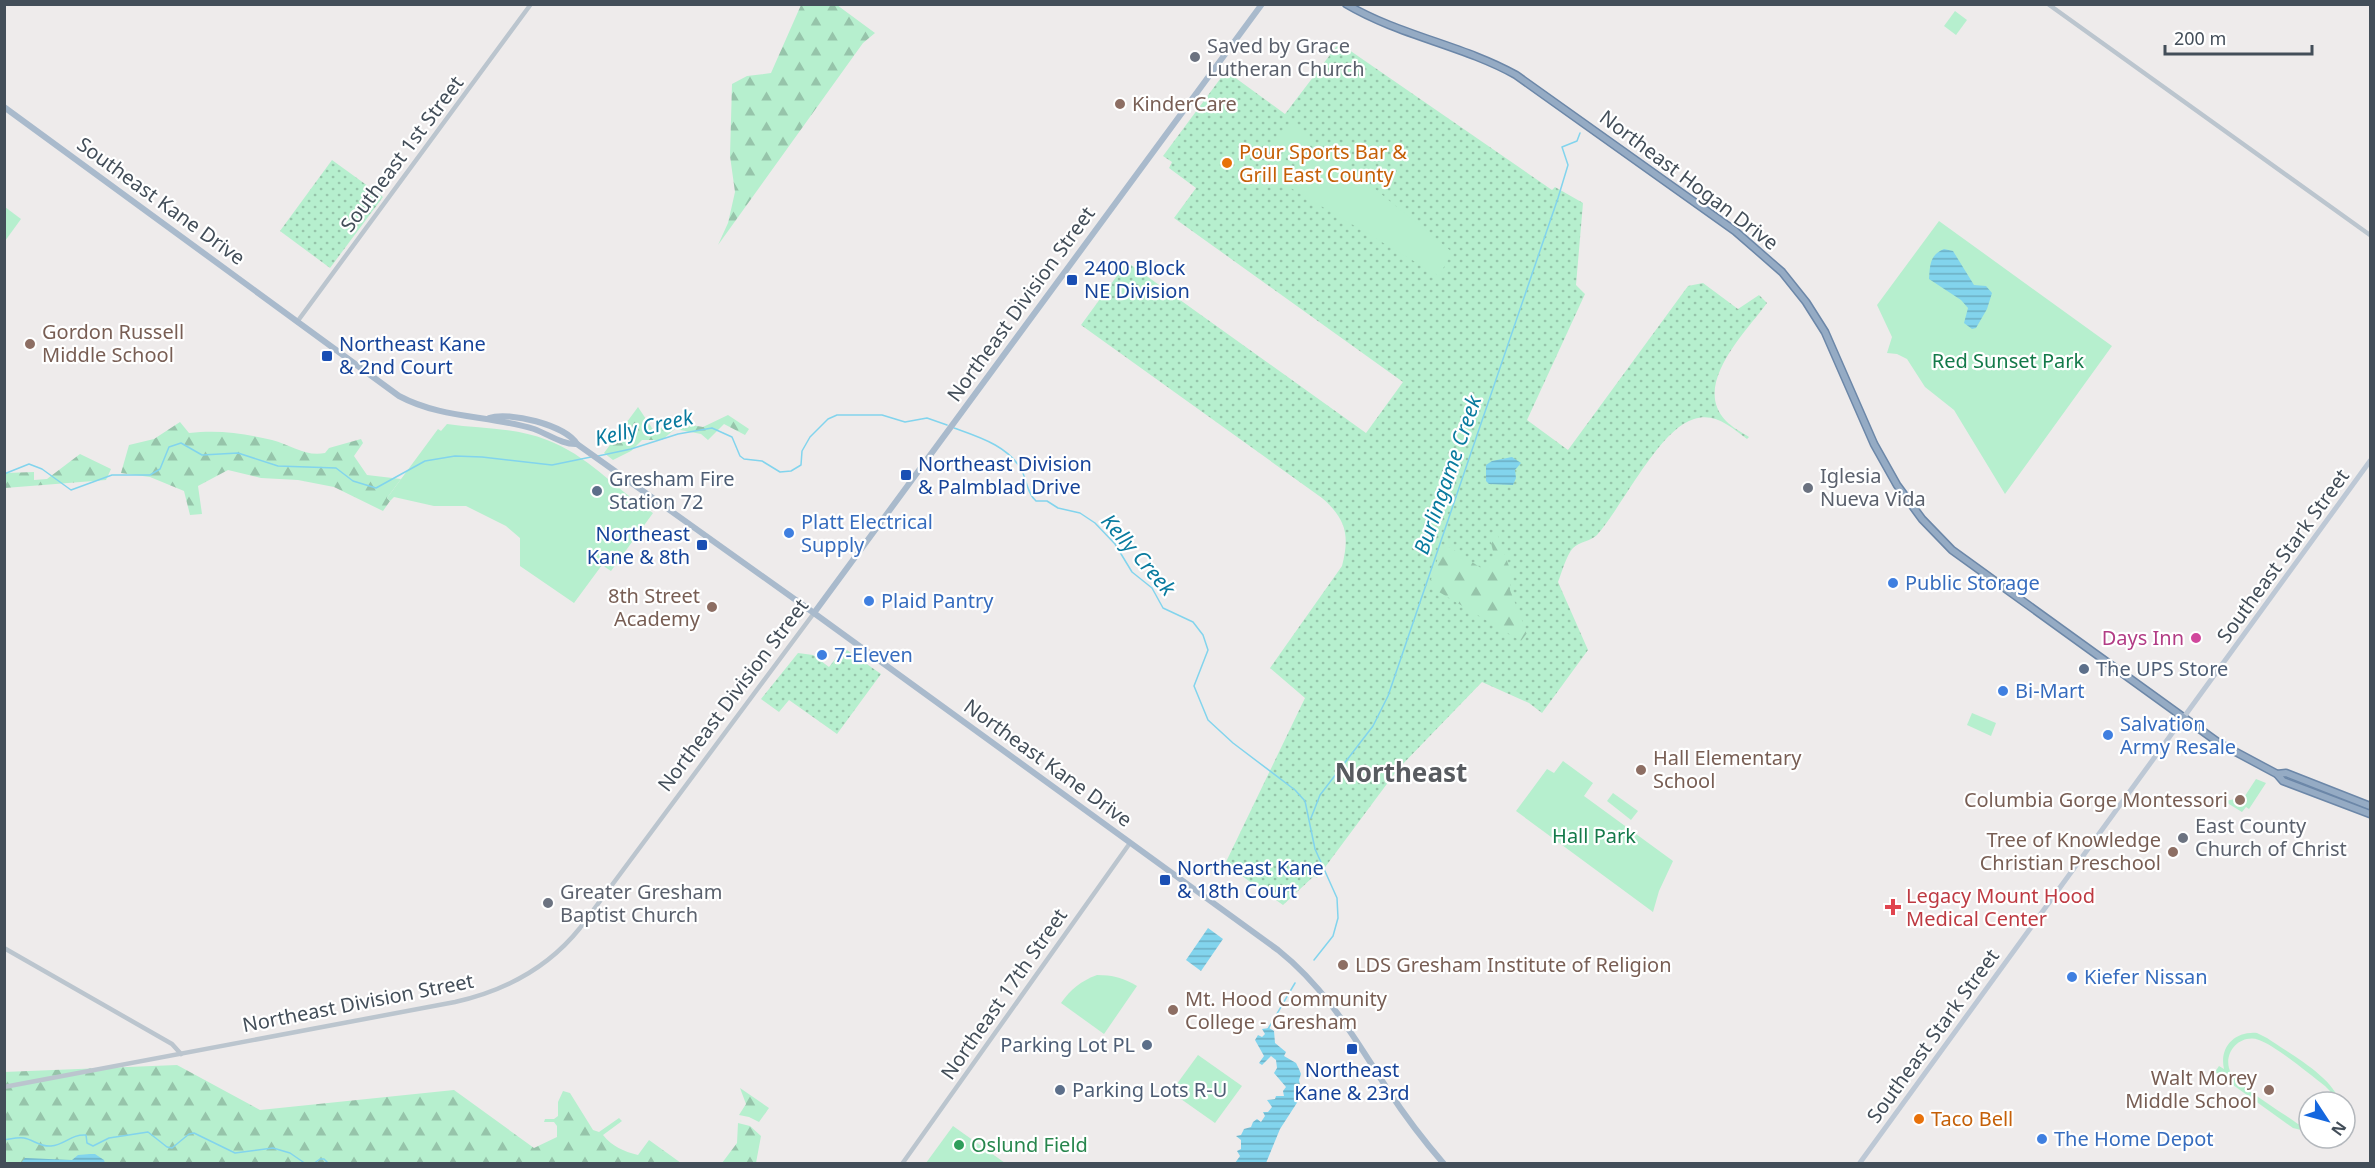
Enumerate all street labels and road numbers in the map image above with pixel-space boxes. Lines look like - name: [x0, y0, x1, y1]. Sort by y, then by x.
- street label: Southeast 1st Street: [334, 70, 469, 237]
- street label: Northeast Hogan Drive: [1594, 103, 1784, 256]
- street label: Southeast Kane Drive: [72, 130, 251, 271]
- street label: Northeast Division Street: [941, 201, 1101, 407]
- street label: Southeast Stark Street: [2210, 463, 2355, 648]
- street label: Northeast Division Street: [651, 593, 814, 797]
- street label: Northeast Kane Drive: [959, 692, 1138, 833]
- street label: Northeast 17th Street: [934, 903, 1073, 1085]
- street label: Southeast Stark Street: [1860, 943, 2005, 1128]
- street label: Northeast Division Street: [240, 967, 476, 1038]

